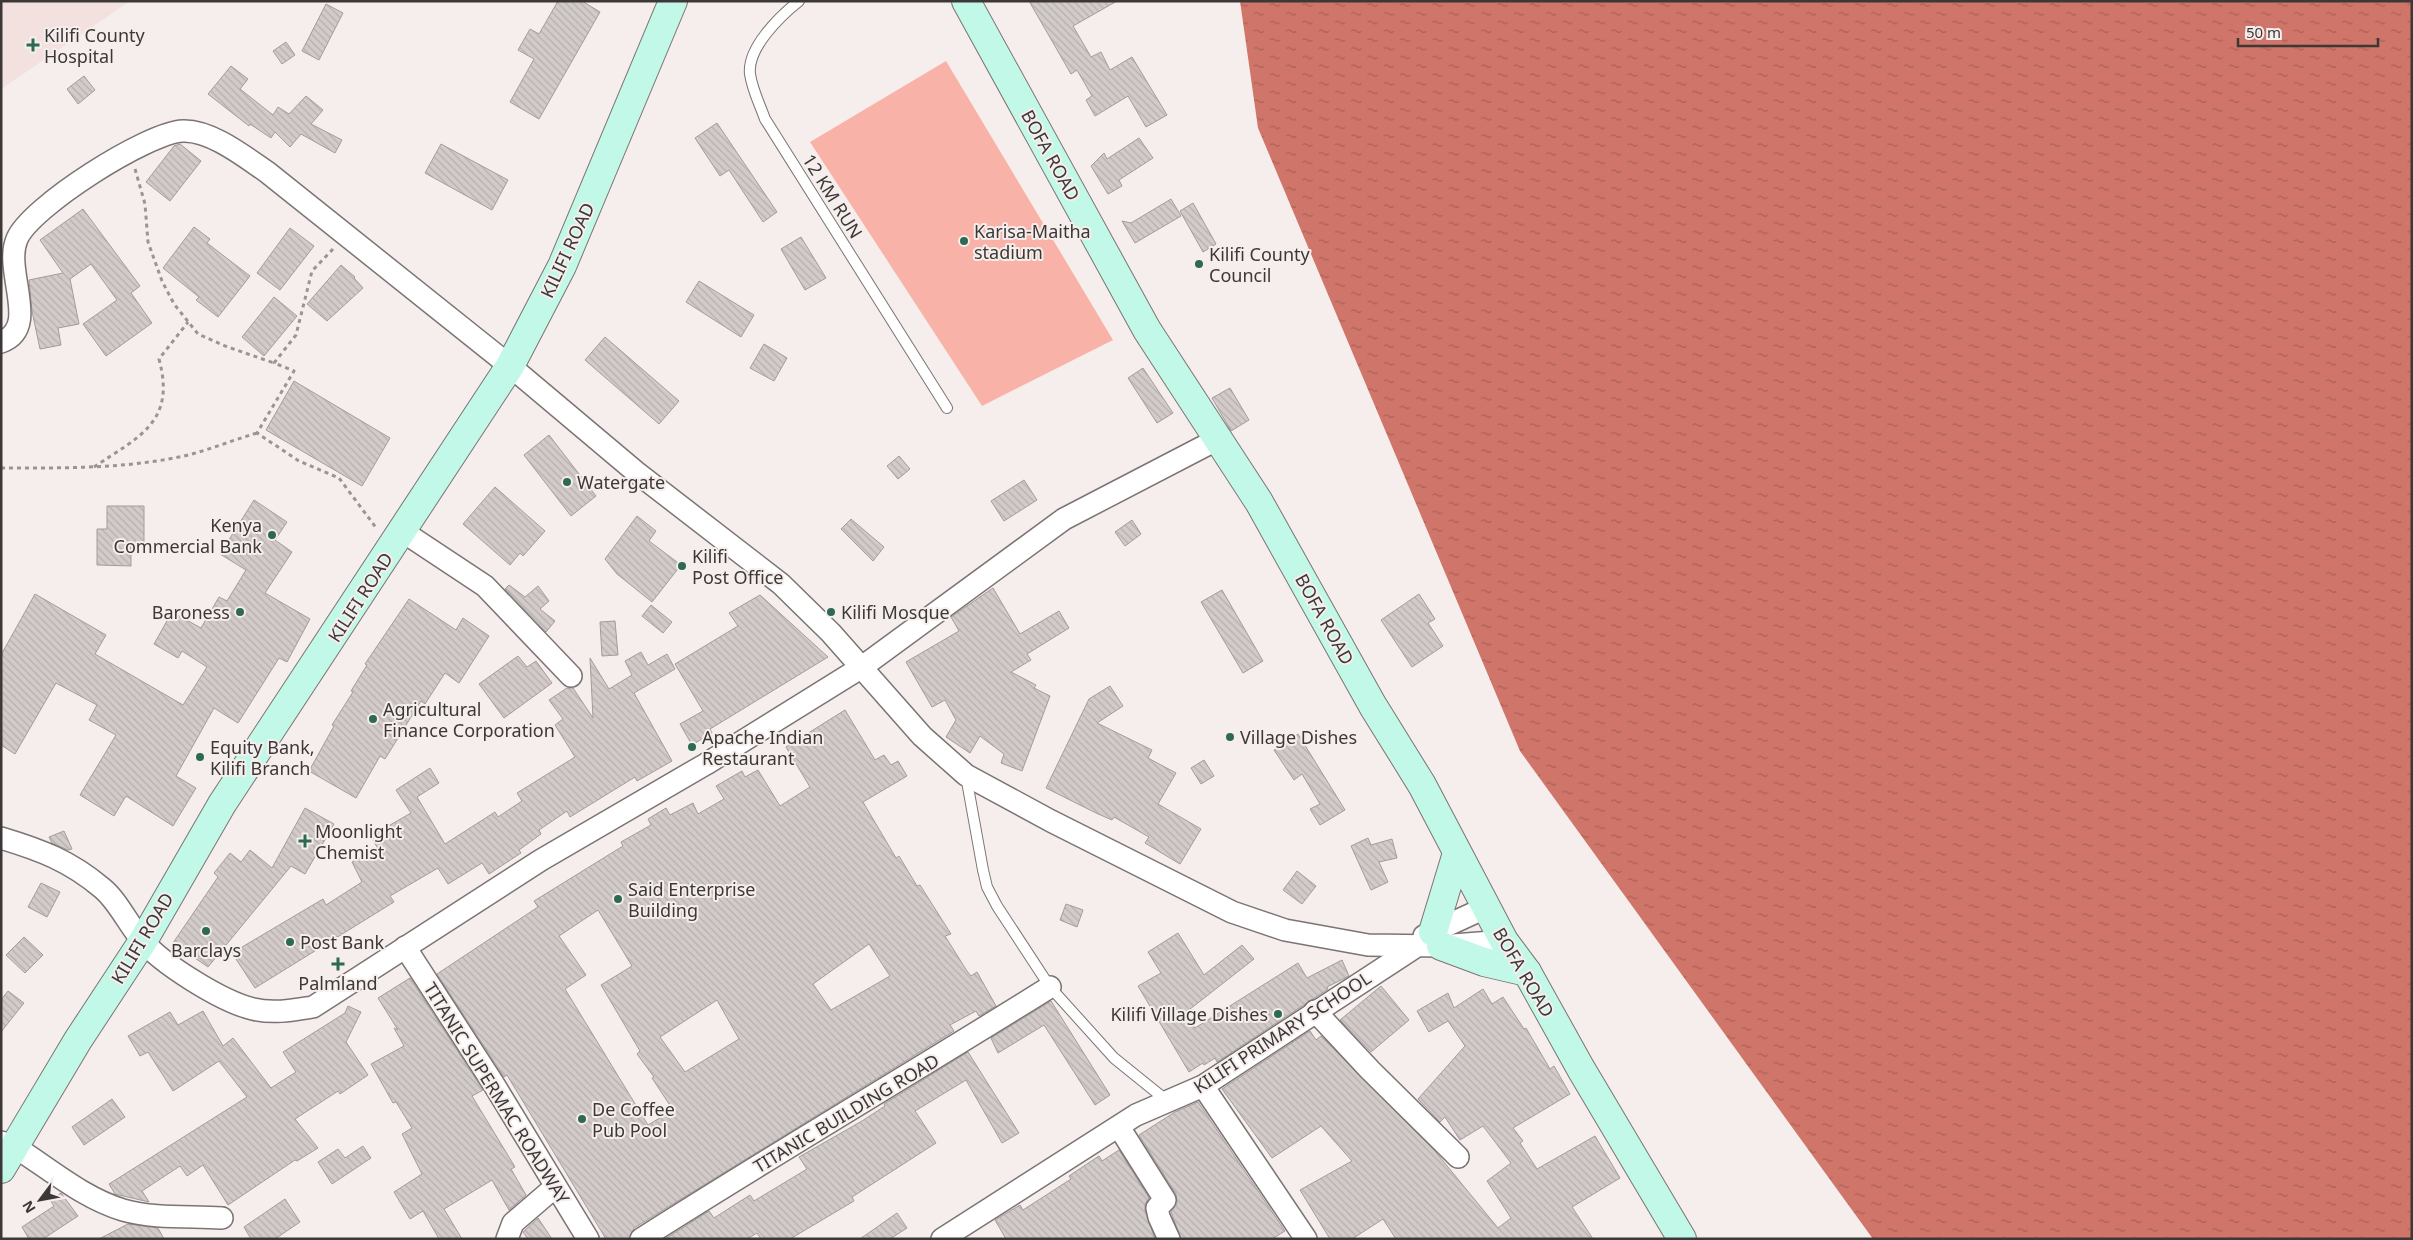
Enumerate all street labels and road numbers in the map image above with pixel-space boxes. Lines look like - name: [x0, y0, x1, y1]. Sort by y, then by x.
- street label: BOFA ROAD: [1016, 105, 1086, 205]
- street label: 12 KM RUN: [798, 149, 868, 243]
- street label: KILIFI ROAD: [534, 199, 600, 301]
- street label: KILIFI ROAD: [322, 548, 398, 646]
- street label: BOFA ROAD: [1290, 569, 1360, 669]
- street label: KILIFI ROAD: [105, 888, 179, 988]
- street label: BOFA ROAD: [1488, 923, 1560, 1021]
- street label: KILIFI PRIMARY SCHOOL: [1189, 966, 1375, 1098]
- street label: TITANIC SUPERMAC ROADWAY: [419, 978, 576, 1209]
- street label: TITANIC BUILDING ROAD: [749, 1048, 943, 1178]

